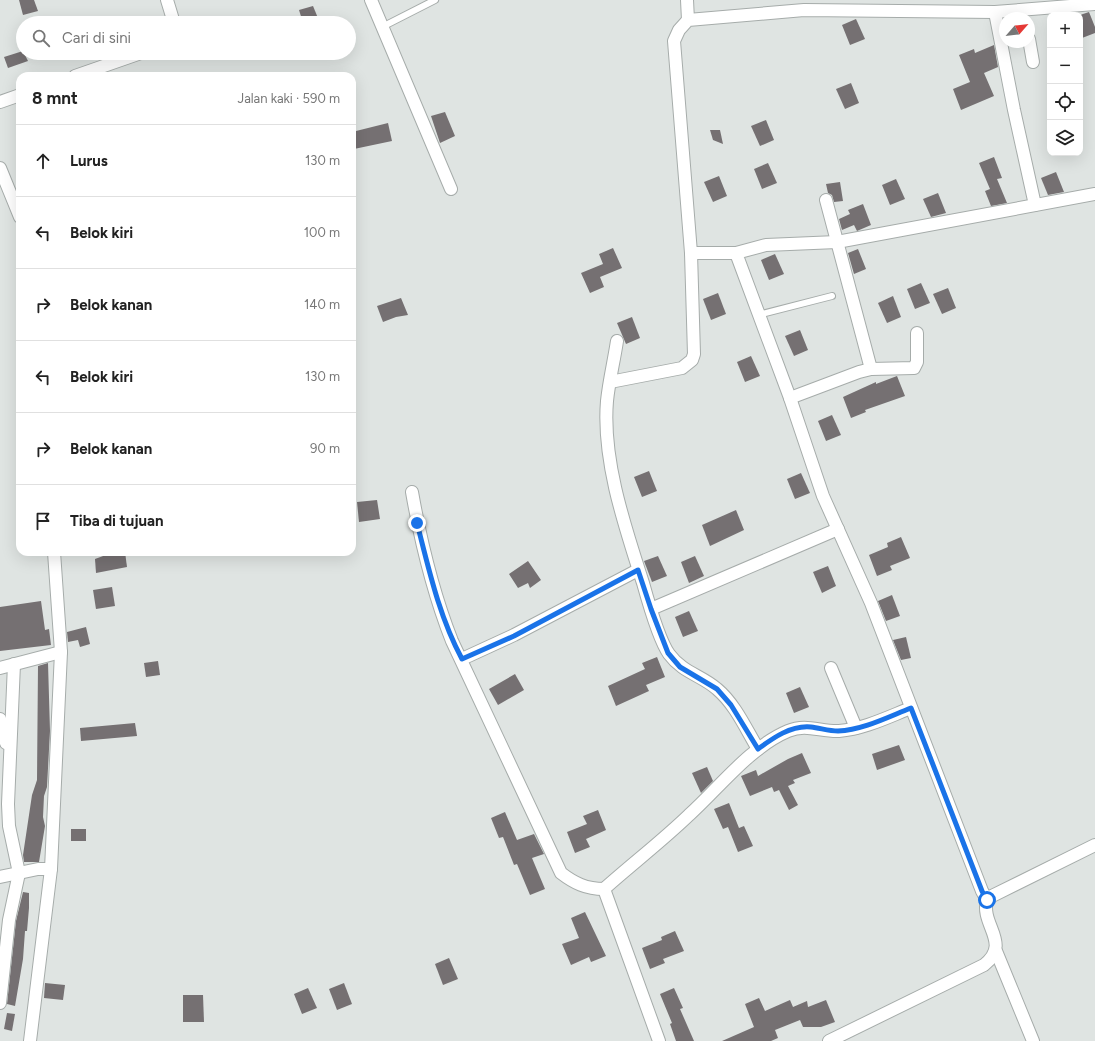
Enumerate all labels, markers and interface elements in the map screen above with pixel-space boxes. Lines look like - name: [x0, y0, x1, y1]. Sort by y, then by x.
- north arrow: [999, 12, 1035, 48]
- map controls: [1047, 12, 1083, 156]
- button: +: [1047, 12, 1083, 48]
- search box: [16, 16, 356, 60]
- icon: search: [30, 27, 52, 49]
- text: Cari di sini: [62, 29, 131, 47]
- button: −: [1047, 48, 1083, 84]
- button: locate: [1047, 84, 1083, 120]
- text: 8 mnt: [32, 88, 78, 108]
- text: Jalan kaki · 590 m: [237, 91, 340, 106]
- button: layers: [1047, 120, 1083, 156]
- icon: ahead: [32, 150, 54, 172]
- text: Lurus: [70, 152, 108, 170]
- text: 130 m: [305, 153, 340, 168]
- icon: left: [32, 222, 54, 244]
- text: Belok kiri: [70, 224, 133, 242]
- text: 100 m: [304, 225, 340, 240]
- icon: right: [32, 294, 54, 316]
- text: Belok kanan: [70, 296, 152, 314]
- text: 140 m: [304, 297, 340, 312]
- icon: left: [32, 366, 54, 388]
- text: Belok kiri: [70, 368, 133, 386]
- text: 130 m: [305, 369, 340, 384]
- icon: right: [32, 438, 54, 460]
- text: Belok kanan: [70, 440, 152, 458]
- text: 90 m: [310, 441, 340, 456]
- icon: arrive: [32, 510, 54, 532]
- text: Tiba di tujuan: [70, 512, 164, 530]
- route end: [408, 514, 426, 532]
- route start: [978, 891, 996, 909]

